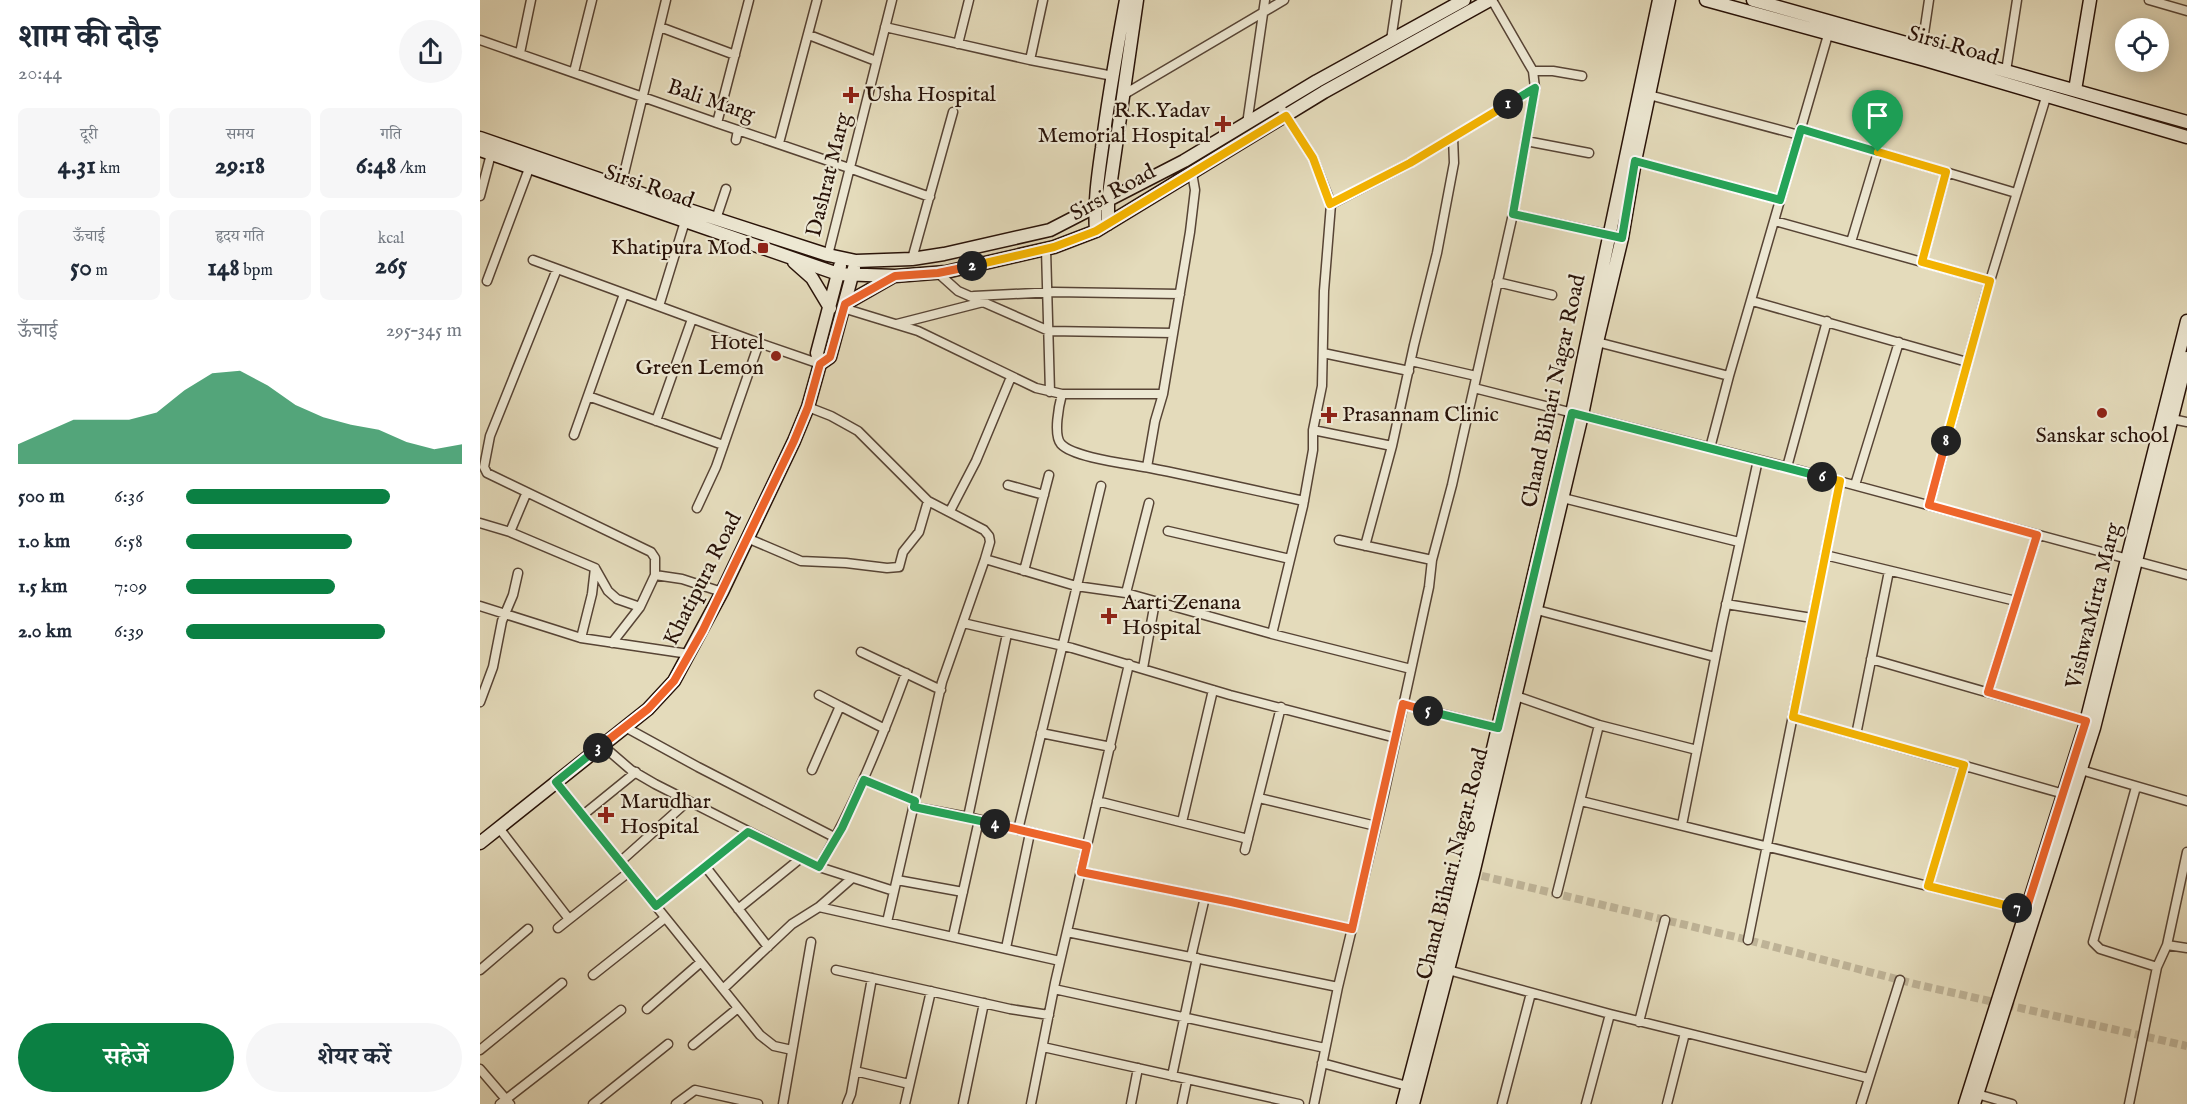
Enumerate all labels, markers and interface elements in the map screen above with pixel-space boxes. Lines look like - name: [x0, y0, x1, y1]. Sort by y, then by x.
- text: शाम की दौड़: [18, 17, 160, 59]
- map controls: [2115, 18, 2169, 72]
- button: locate: [2115, 18, 2169, 72]
- button: share: [399, 20, 462, 83]
- street label: Sirsi Road: [1904, 20, 2002, 72]
- text: 20:44: [18, 61, 62, 86]
- street label: Bali Marg: [663, 73, 760, 129]
- place label: Usha Hospital: [865, 81, 996, 109]
- marker: Usha Hospital: [842, 86, 860, 104]
- pin: 1: [1493, 89, 1523, 119]
- pin: [1852, 90, 1903, 152]
- text: 1: [1505, 94, 1511, 114]
- place label: R.K.Yadav Memorial Hospital: [1038, 97, 1210, 150]
- icon: arrive: [1861, 99, 1894, 132]
- street label: Dashrat Marg: [800, 109, 858, 240]
- marker: R.K.Yadav Memorial Hospital: [1214, 115, 1232, 133]
- text: दूरी: [80, 125, 98, 145]
- text: समय: [226, 125, 254, 145]
- text: गति: [381, 125, 401, 145]
- text: 4.31: [58, 149, 96, 182]
- text: 29:18: [215, 149, 265, 182]
- text: 6:48: [356, 149, 396, 182]
- street label: Sirsi Road: [1065, 158, 1161, 228]
- text: km: [96, 159, 120, 179]
- text: /km: [396, 159, 426, 179]
- street label: Sirsi Road: [600, 159, 698, 216]
- text: ऊँचाई: [73, 227, 105, 247]
- text: हृदय गति: [216, 227, 264, 247]
- text: kcal: [378, 229, 404, 249]
- place label: Khatipura Mod: [611, 234, 751, 262]
- marker: Khatipura Mod: [756, 241, 770, 255]
- text: 265: [375, 249, 407, 282]
- text: 50: [70, 251, 92, 284]
- text: 148: [207, 251, 240, 284]
- pin: 2: [957, 251, 987, 281]
- text: 2: [968, 256, 976, 276]
- text: m: [92, 261, 108, 281]
- text: bpm: [240, 261, 273, 281]
- street label: Chand Bihari Nagar Road: [1516, 272, 1592, 510]
- text: 295–345 m: [386, 318, 462, 343]
- text: ऊँचाई: [18, 319, 57, 344]
- place label: Hotel Green Lemon: [635, 329, 764, 382]
- marker: Hotel Green Lemon: [769, 349, 783, 363]
- place label: Prasannam Clinic: [1342, 401, 1499, 429]
- marker: Prasannam Clinic: [1320, 406, 1338, 424]
- marker: Sanskar school: [2095, 406, 2109, 420]
- place label: Sanskar school: [2036, 422, 2168, 450]
- pin: 8: [1931, 426, 1961, 456]
- text: 8: [1943, 431, 1949, 451]
- pin: 6: [1807, 462, 1837, 492]
- text: 6: [1819, 467, 1825, 487]
- text: 500 m: [18, 484, 65, 509]
- text: 6:36: [114, 484, 144, 509]
- street label: Khatipura Road: [657, 507, 749, 650]
- street label: VishwaMirta Marg: [2060, 519, 2128, 693]
- text: 1.0 km: [18, 529, 70, 554]
- text: 6:58: [114, 529, 143, 554]
- text: 1.5 km: [18, 574, 68, 599]
- text: 7:09: [114, 574, 147, 599]
- place label: Aarti Zenana Hospital: [1121, 589, 1241, 642]
- marker: Aarti Zenana Hospital: [1100, 607, 1118, 625]
- text: 2.0 km: [18, 619, 72, 644]
- text: 6:39: [114, 619, 144, 644]
- pin: 5: [1413, 696, 1443, 726]
- text: 5: [1425, 701, 1431, 721]
- pin: 3: [583, 733, 613, 763]
- text: 3: [595, 738, 601, 758]
- street label: Chand Bihari Nagar Road: [1411, 745, 1495, 983]
- place label: Marudhar Hospital: [620, 788, 711, 841]
- marker: Marudhar Hospital: [597, 806, 615, 824]
- pin: 4: [980, 809, 1010, 839]
- text: 4: [991, 814, 999, 834]
- pin: 7: [2002, 893, 2032, 923]
- text: 7: [2013, 898, 2021, 918]
- button: सहेजें: [18, 1023, 234, 1092]
- button: शेयर करें: [246, 1023, 462, 1092]

